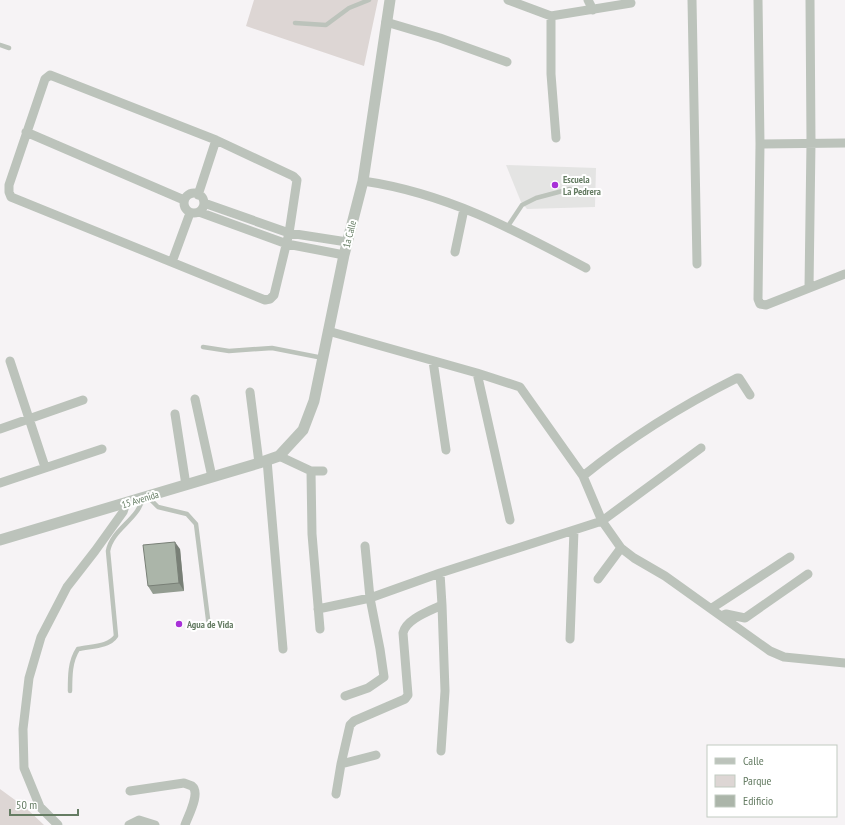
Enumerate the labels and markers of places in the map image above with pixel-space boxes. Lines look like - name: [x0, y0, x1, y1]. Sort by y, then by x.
- place label: Escuela La Pedrera: [563, 173, 601, 198]
- marker: Escuela La Pedrera: [550, 180, 560, 190]
- place label: Agua de Vida: [186, 618, 233, 631]
- marker: Agua de Vida: [174, 619, 184, 629]

